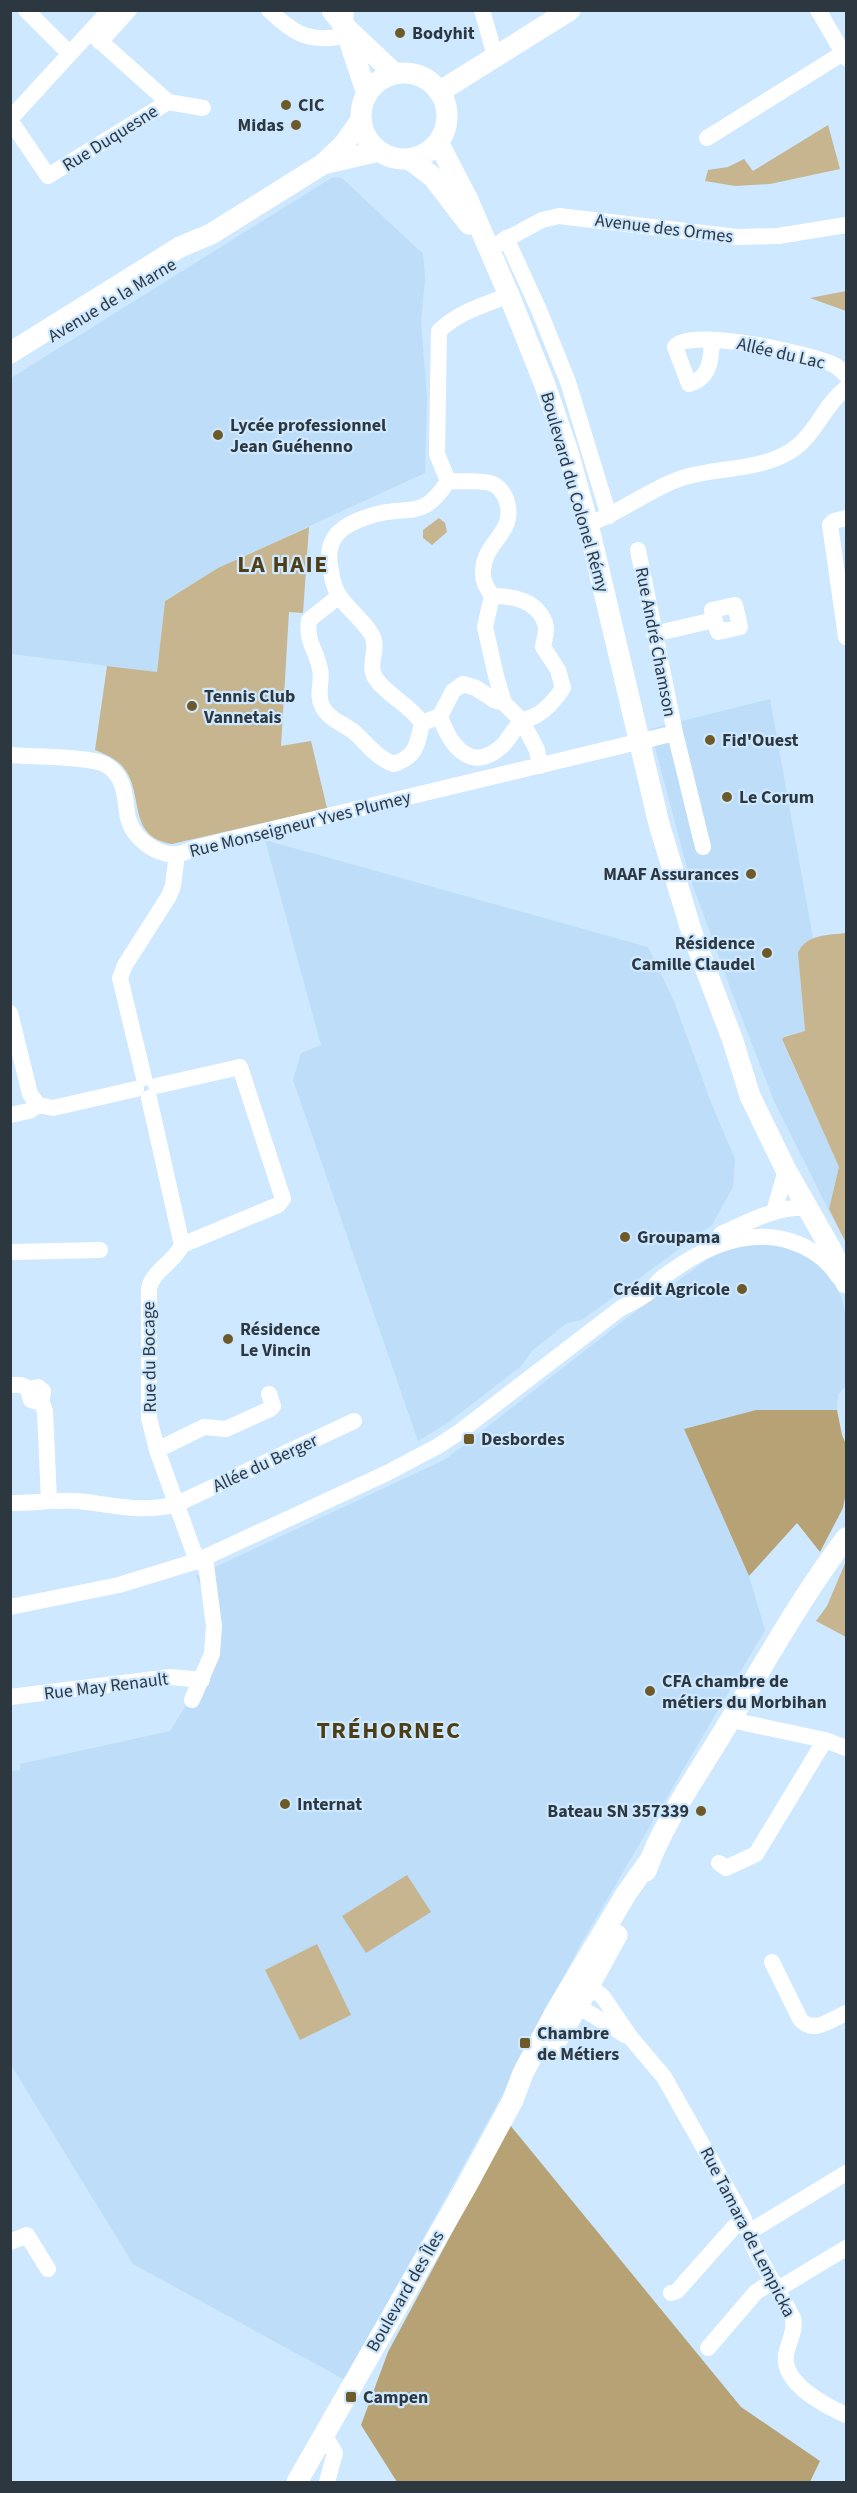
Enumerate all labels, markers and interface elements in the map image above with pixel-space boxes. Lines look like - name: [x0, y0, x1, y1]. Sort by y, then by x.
- place label: Bodyhit: [412, 21, 475, 46]
- marker: Bodyhit: [393, 26, 407, 40]
- place label: CIC: [298, 93, 325, 118]
- marker: CIC: [279, 98, 293, 112]
- street label: Rue Duquesne: [58, 99, 163, 178]
- place label: Midas: [238, 113, 284, 138]
- marker: Midas: [289, 118, 303, 132]
- street label: Avenue des Ormes: [594, 208, 734, 249]
- street label: Avenue de la Marne: [43, 252, 181, 349]
- street label: Allée du Lac: [734, 331, 827, 376]
- street label: Boulevard du Colonel Rémy: [534, 389, 615, 596]
- place label: Lycée professionnel Jean Guéhenno: [230, 413, 386, 459]
- marker: Lycée professionnel Jean Guéhenno: [211, 428, 225, 442]
- district label: LA HAIE: [237, 547, 329, 582]
- street label: Rue André Chamson: [629, 565, 682, 719]
- place label: Tennis Club Vannetais: [203, 684, 295, 730]
- marker: Tennis Club Vannetais: [185, 699, 199, 713]
- place label: Fid'Ouest: [722, 728, 799, 753]
- marker: Fid'Ouest: [703, 733, 717, 747]
- street label: Rue Monseigneur Yves Plumey: [187, 785, 414, 864]
- place label: Le Corum: [739, 785, 814, 810]
- marker: Le Corum: [720, 790, 734, 804]
- place label: MAAF Assurances: [603, 862, 739, 887]
- marker: MAAF Assurances: [744, 867, 758, 881]
- place label: Résidence Camille Claudel: [631, 931, 755, 977]
- marker: Résidence Camille Claudel: [760, 946, 774, 960]
- place label: Groupama: [637, 1225, 720, 1250]
- marker: Groupama: [618, 1230, 632, 1244]
- place label: Crédit Agricole: [613, 1277, 730, 1302]
- marker: Crédit Agricole: [735, 1282, 749, 1296]
- street label: Rue du Bocage: [136, 1301, 163, 1413]
- place label: Résidence Le Vincin: [240, 1317, 320, 1363]
- marker: Résidence Le Vincin: [221, 1332, 235, 1346]
- place label: Desbordes: [481, 1427, 565, 1452]
- street label: Allée du Berger: [209, 1428, 323, 1499]
- marker: Desbordes: [462, 1432, 476, 1446]
- street label: Rue May Renault: [42, 1666, 170, 1707]
- place label: CFA chambre de métiers du Morbihan: [662, 1669, 827, 1715]
- marker: CFA chambre de métiers du Morbihan: [643, 1684, 657, 1698]
- district label: TRÉHORNEC: [316, 1713, 462, 1748]
- place label: Internat: [297, 1792, 362, 1817]
- marker: Internat: [278, 1797, 292, 1811]
- place label: Bateau SN 357339: [547, 1799, 689, 1824]
- marker: Bateau SN 357339: [694, 1804, 708, 1818]
- place label: Chambre de Métiers: [537, 2021, 619, 2067]
- marker: Chambre de Métiers: [518, 2036, 532, 2050]
- street label: Rue Tamara de Lempicka: [694, 2143, 801, 2322]
- street label: Boulevard des Îles: [361, 2226, 450, 2357]
- place label: Campen: [363, 2385, 428, 2410]
- marker: Campen: [344, 2390, 358, 2404]

